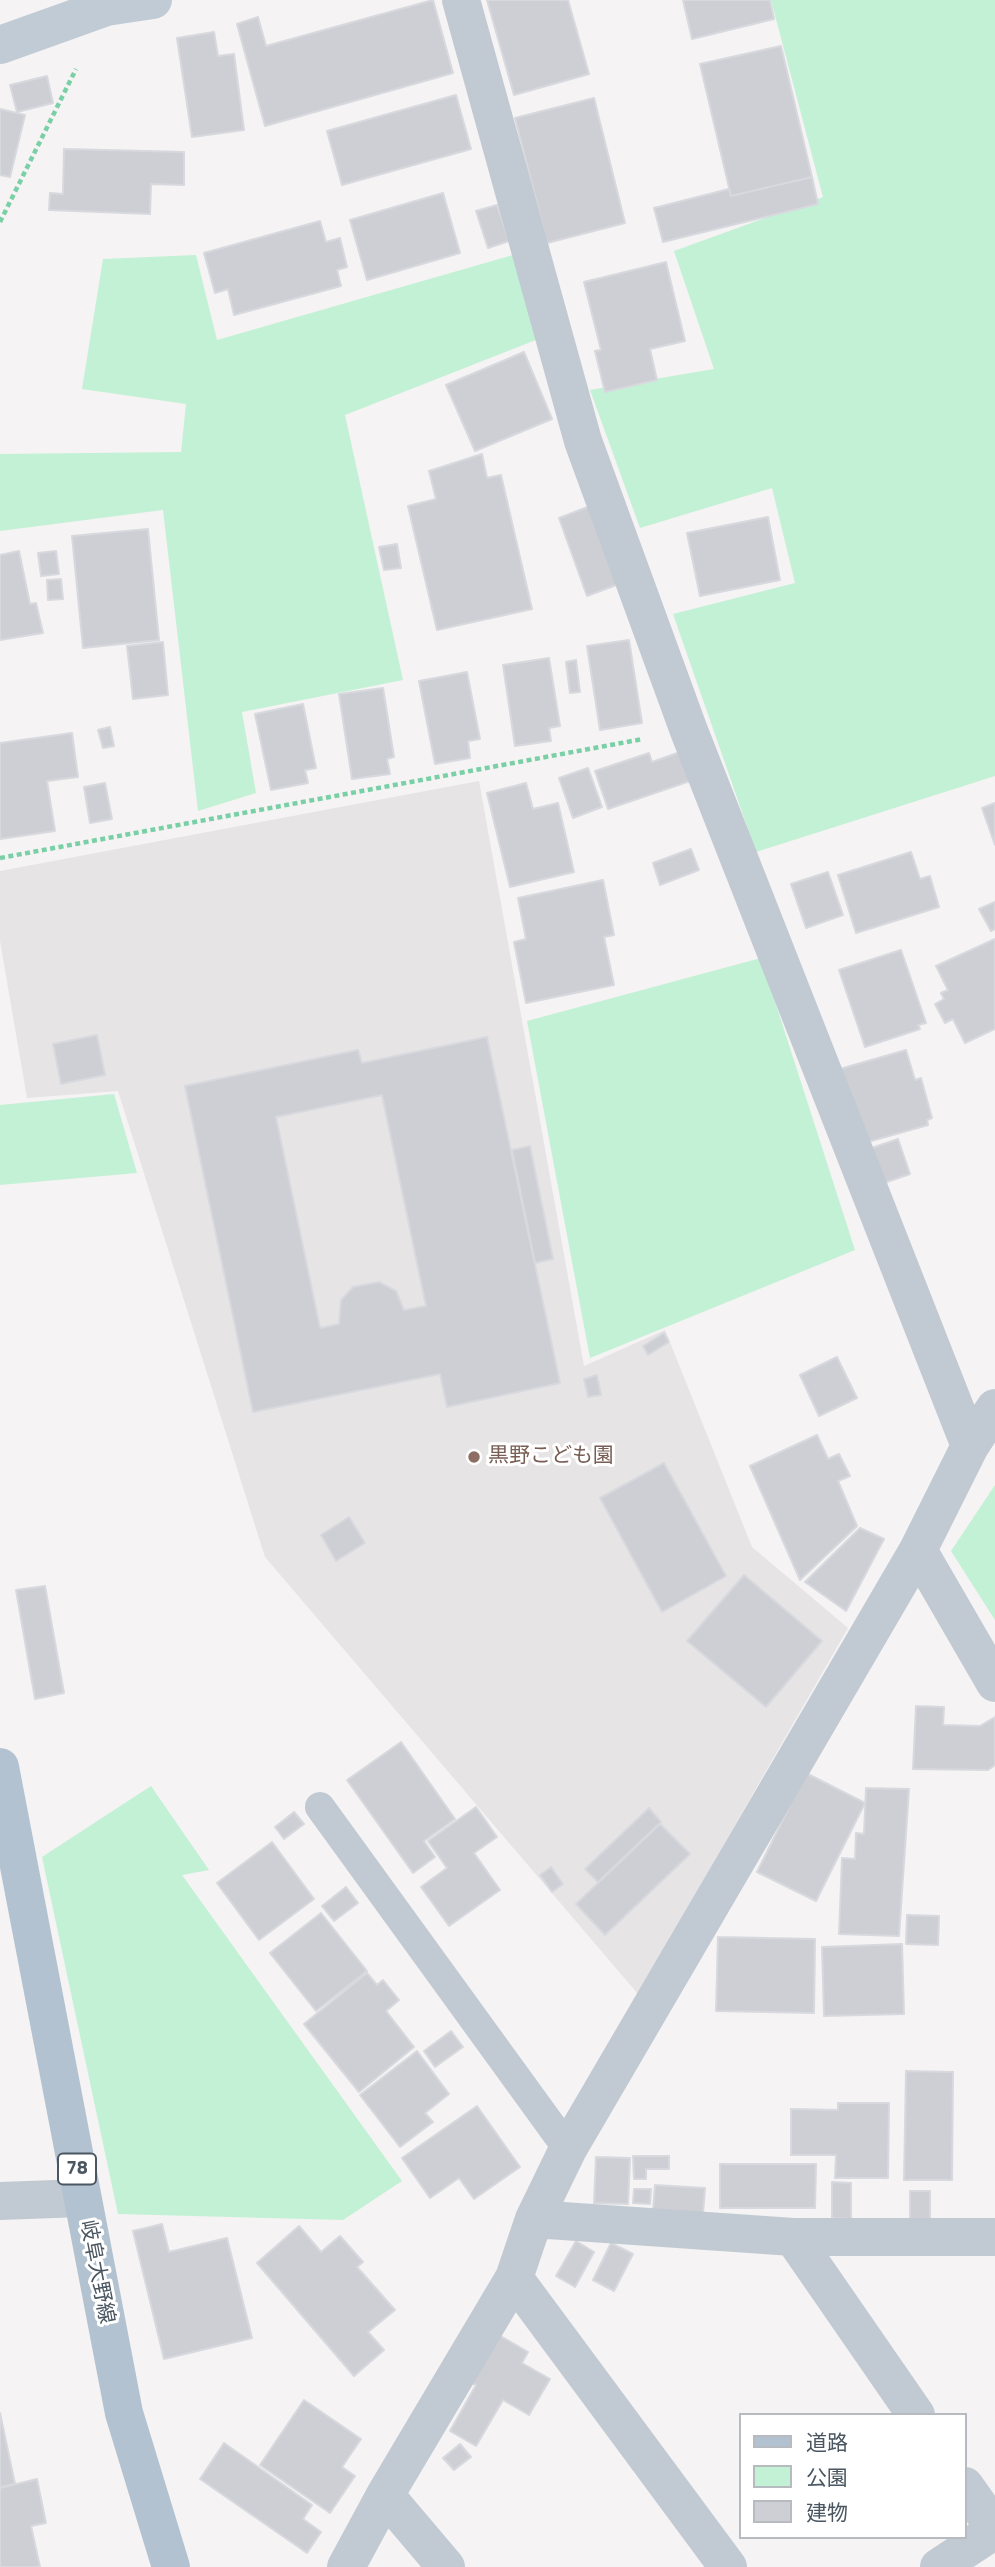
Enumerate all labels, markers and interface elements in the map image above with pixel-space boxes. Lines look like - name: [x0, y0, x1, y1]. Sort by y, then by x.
- place label: 黒野こども園: [488, 1444, 614, 1470]
- marker: 黒野こども園: [466, 1449, 482, 1465]
- road number: 78: [58, 2154, 96, 2184]
- street label: 岐阜大野線: [74, 2218, 118, 2326]
- legend: [740, 2413, 967, 2539]
- text: 道路: [806, 2426, 848, 2458]
- text: 公園: [806, 2461, 848, 2493]
- text: 建物: [806, 2496, 848, 2528]

